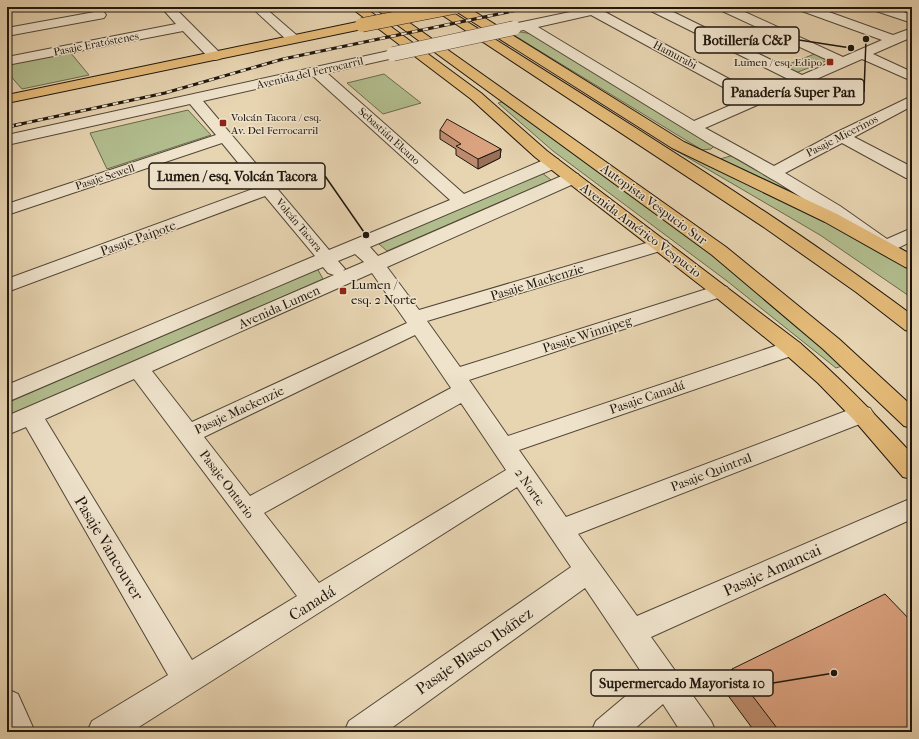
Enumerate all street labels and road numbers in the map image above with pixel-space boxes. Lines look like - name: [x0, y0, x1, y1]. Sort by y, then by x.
- street label: Pasaje Eratóstenes: [52, 29, 140, 59]
- street label: Hamurabi: [651, 38, 700, 72]
- street label: Avenida del Ferrocarril: [254, 54, 365, 92]
- street label: Sebastián Elcano: [355, 105, 423, 167]
- street label: Pasaje Micerinos: [804, 112, 880, 160]
- street label: Autopista Vespucio Sur: [597, 160, 710, 248]
- street label: Pasaje Sewell: [74, 161, 136, 193]
- street label: Avenida Américo Vespucio: [577, 179, 705, 281]
- street label: Volcán Tacora: [272, 195, 326, 255]
- street label: Pasaje Paipote: [98, 217, 178, 259]
- street label: Pasaje Mackenzie: [488, 260, 586, 303]
- street label: Avenida Lumen: [235, 282, 323, 332]
- street label: Pasaje Winnipeg: [540, 312, 635, 355]
- street label: Pasaje Canadá: [607, 377, 687, 417]
- street label: Pasaje Mackenzie: [192, 382, 287, 437]
- street label: Pasaje Ontario: [197, 447, 258, 521]
- street label: Pasaje Quintral: [668, 450, 754, 494]
- street label: 2 Norte: [512, 465, 549, 509]
- street label: Pasaje Vancouver: [70, 493, 148, 604]
- street label: Pasaje Amancai: [720, 540, 824, 600]
- street label: Canadá: [285, 581, 339, 625]
- street label: Pasaje Blasco Ibáñez: [412, 603, 536, 699]

